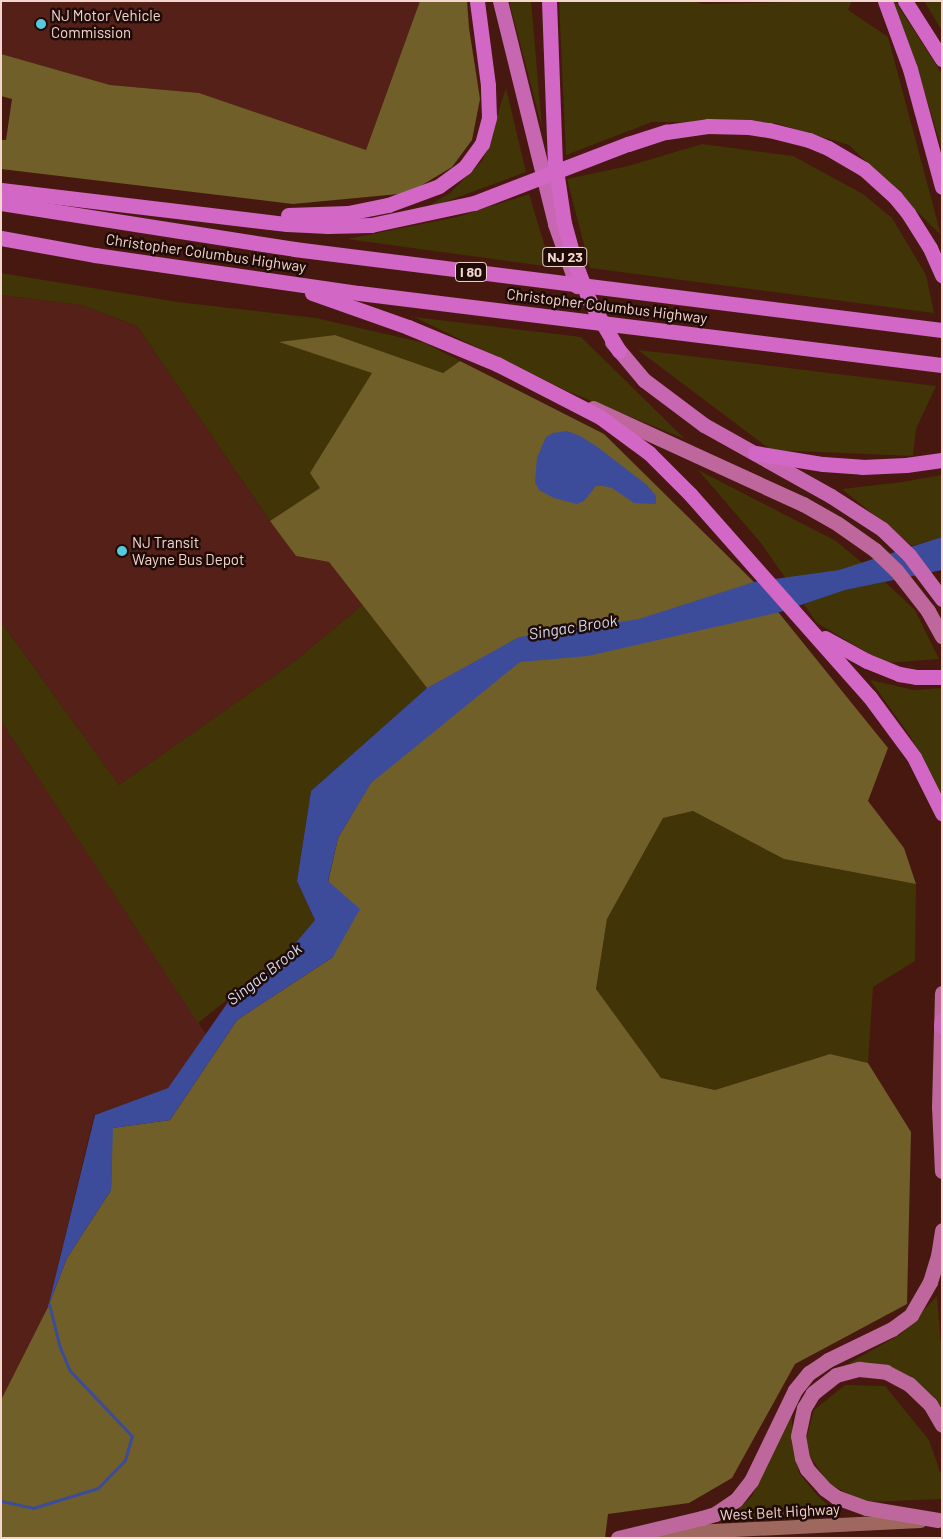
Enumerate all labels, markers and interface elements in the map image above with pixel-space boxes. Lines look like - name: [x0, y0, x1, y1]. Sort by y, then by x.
- place label: NJ Motor Vehicle Commission: [51, 6, 161, 41]
- marker: NJ Motor Vehicle Commission: [35, 18, 47, 30]
- street label: Christopher Columbus Highway: [105, 230, 307, 276]
- road number: NJ 23: [541, 246, 589, 268]
- road number: I 80: [455, 260, 487, 284]
- street label: Christopher Columbus Highway: [506, 285, 708, 327]
- place label: NJ Transit Wayne Bus Depot: [132, 533, 244, 568]
- marker: NJ Transit Wayne Bus Depot: [116, 545, 128, 557]
- water label: Singac Brook: [527, 611, 619, 643]
- water label: Singac Brook: [223, 939, 305, 1009]
- street label: West Belt Highway: [720, 1500, 840, 1524]

